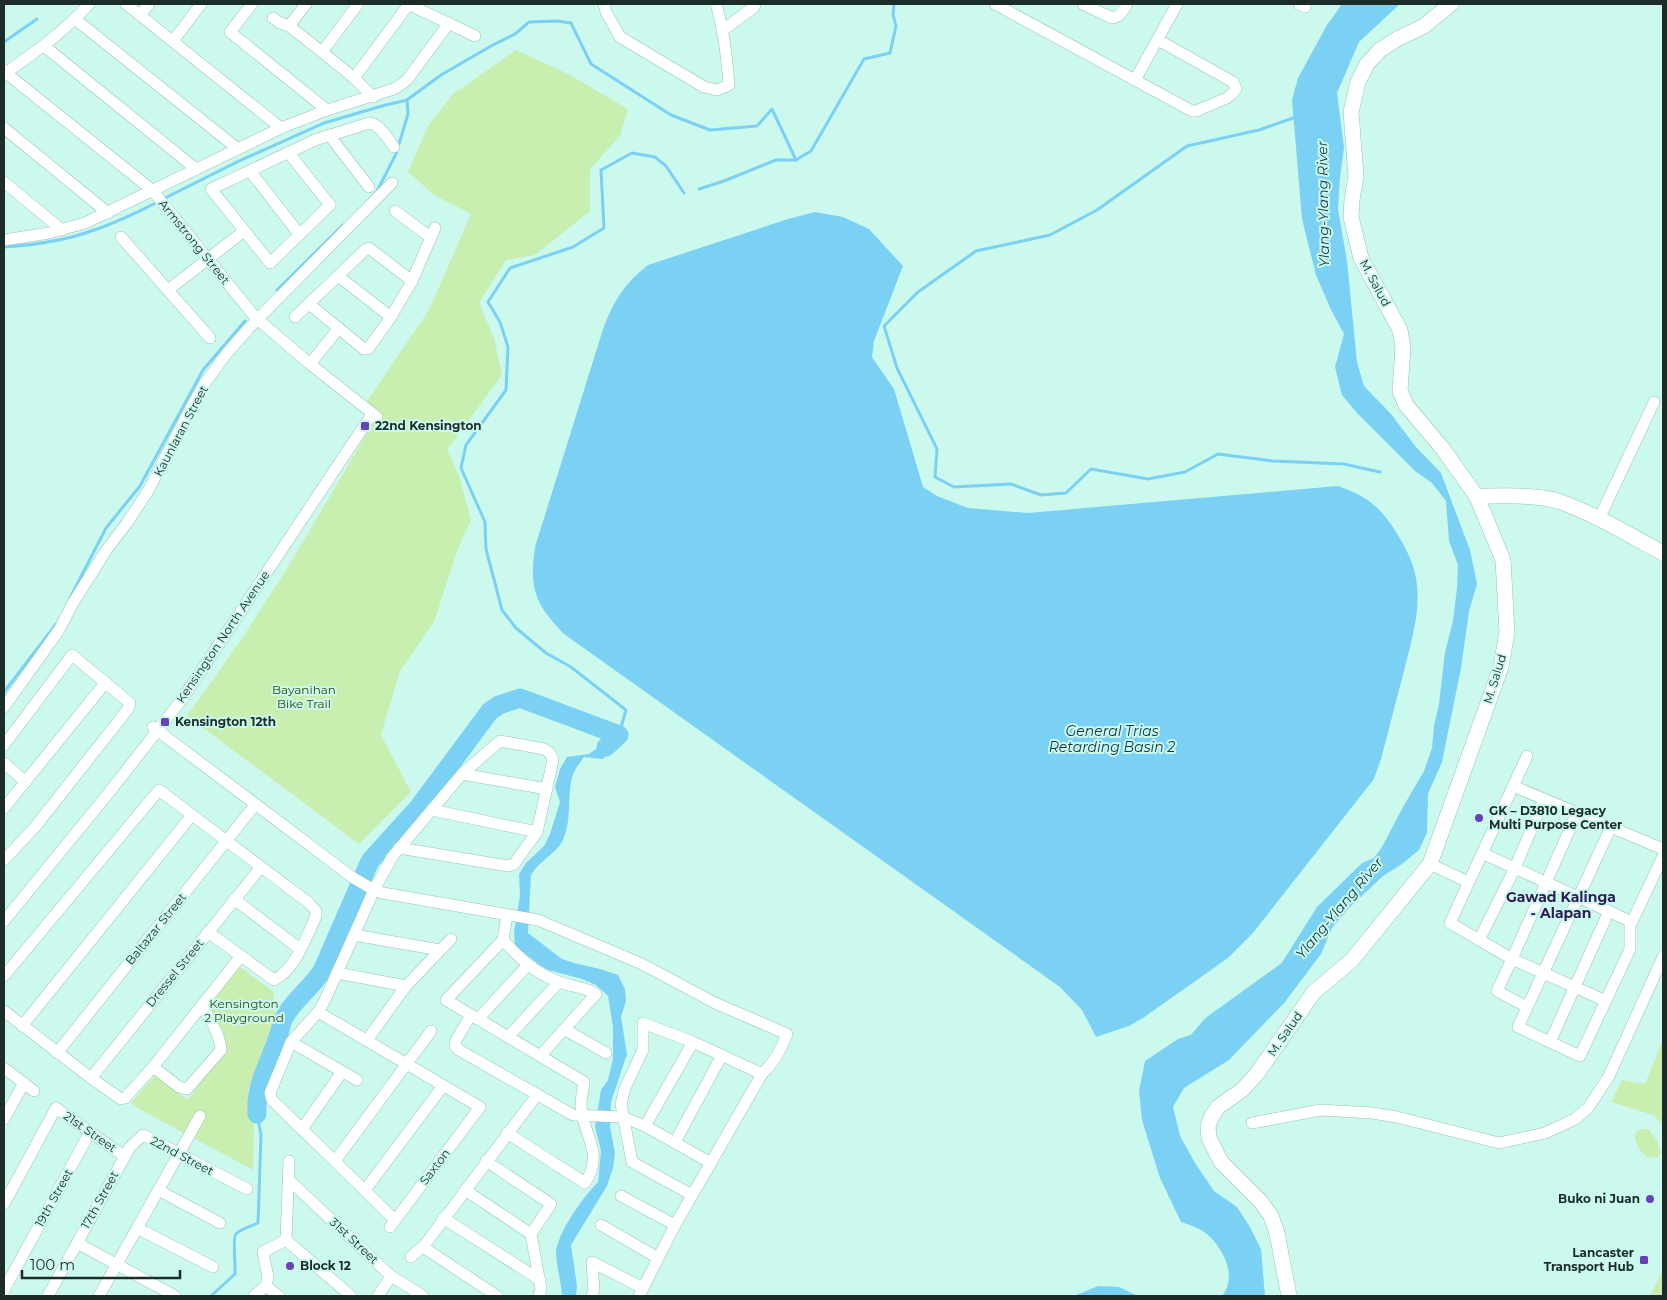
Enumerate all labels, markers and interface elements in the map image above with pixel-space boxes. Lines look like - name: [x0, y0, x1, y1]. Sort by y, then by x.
- water label: Ylang-Ylang River: [1313, 140, 1333, 267]
- street label: Armstrong Street: [156, 196, 233, 287]
- street label: M. Salud: [1357, 257, 1394, 309]
- street label: Kaunlaran Street: [150, 383, 211, 479]
- place label: 22nd Kensington: [375, 418, 482, 433]
- marker: 22nd Kensington: [359, 420, 371, 432]
- street label: Kensington North Avenue: [173, 568, 272, 706]
- street label: M. Salud: [1480, 652, 1509, 705]
- park label: Bayanihan Bike Trail: [272, 682, 336, 711]
- place label: Kensington 12th: [175, 714, 276, 729]
- marker: Kensington 12th: [159, 716, 171, 728]
- water label: General Trias Retarding Basin 2: [1049, 722, 1175, 756]
- place label: GK – D3810 Legacy Multi Purpose Center: [1489, 803, 1622, 832]
- marker: GK – D3810 Legacy Multi Purpose Center: [1473, 812, 1485, 824]
- water label: Ylang-Ylang River: [1291, 853, 1387, 962]
- district label: Gawad Kalinga - Alapan: [1506, 888, 1616, 922]
- street label: Baltazar Street: [122, 890, 189, 968]
- street label: Dressel Street: [143, 935, 207, 1010]
- park label: Kensington 2 Playground: [204, 996, 284, 1025]
- street label: M. Salud: [1264, 1009, 1305, 1059]
- street label: 21st Street: [61, 1108, 120, 1155]
- street label: 22nd Street: [148, 1133, 216, 1179]
- street label: Saxton: [416, 1146, 453, 1188]
- street label: 19th Street: [31, 1166, 76, 1229]
- street label: 17th Street: [78, 1168, 122, 1231]
- place label: Buko ni Juan: [1558, 1191, 1640, 1206]
- marker: Buko ni Juan: [1644, 1193, 1656, 1205]
- street label: 31st Street: [327, 1214, 382, 1267]
- place label: Lancaster Transport Hub: [1544, 1245, 1634, 1274]
- scale bar: [22, 1248, 180, 1280]
- marker: Lancaster Transport Hub: [1638, 1254, 1650, 1266]
- text: 100 m: [30, 1255, 75, 1274]
- place label: Block 12: [300, 1258, 351, 1273]
- marker: Block 12: [284, 1260, 296, 1272]

